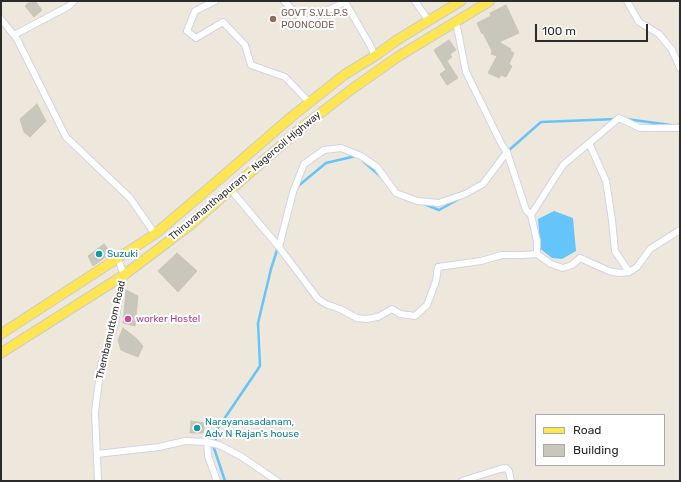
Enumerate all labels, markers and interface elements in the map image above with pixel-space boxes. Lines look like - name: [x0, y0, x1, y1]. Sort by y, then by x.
- place label: GOVT S.V.L.P.S POONCODE: [281, 7, 348, 30]
- marker: GOVT S.V.L.P.S POONCODE: [268, 14, 278, 24]
- scale bar: [537, 16, 650, 42]
- text: 100 m: [542, 24, 576, 38]
- street label: Thiruvananthapuram - Nagercoil Highway: [167, 109, 323, 243]
- place label: Suzuki: [107, 248, 138, 260]
- marker: Suzuki: [94, 249, 104, 259]
- street label: Thembamuttom Road: [94, 279, 128, 381]
- place label: worker Hostel: [136, 313, 200, 325]
- marker: worker Hostel: [123, 314, 133, 324]
- legend: [535, 414, 665, 466]
- place label: Narayanasadanam, Adv N Rajan's house: [205, 416, 299, 440]
- marker: Narayanasadanam, Adv N Rajan's house: [192, 423, 202, 433]
- text: Road: [573, 423, 601, 437]
- text: Building: [573, 443, 619, 457]

